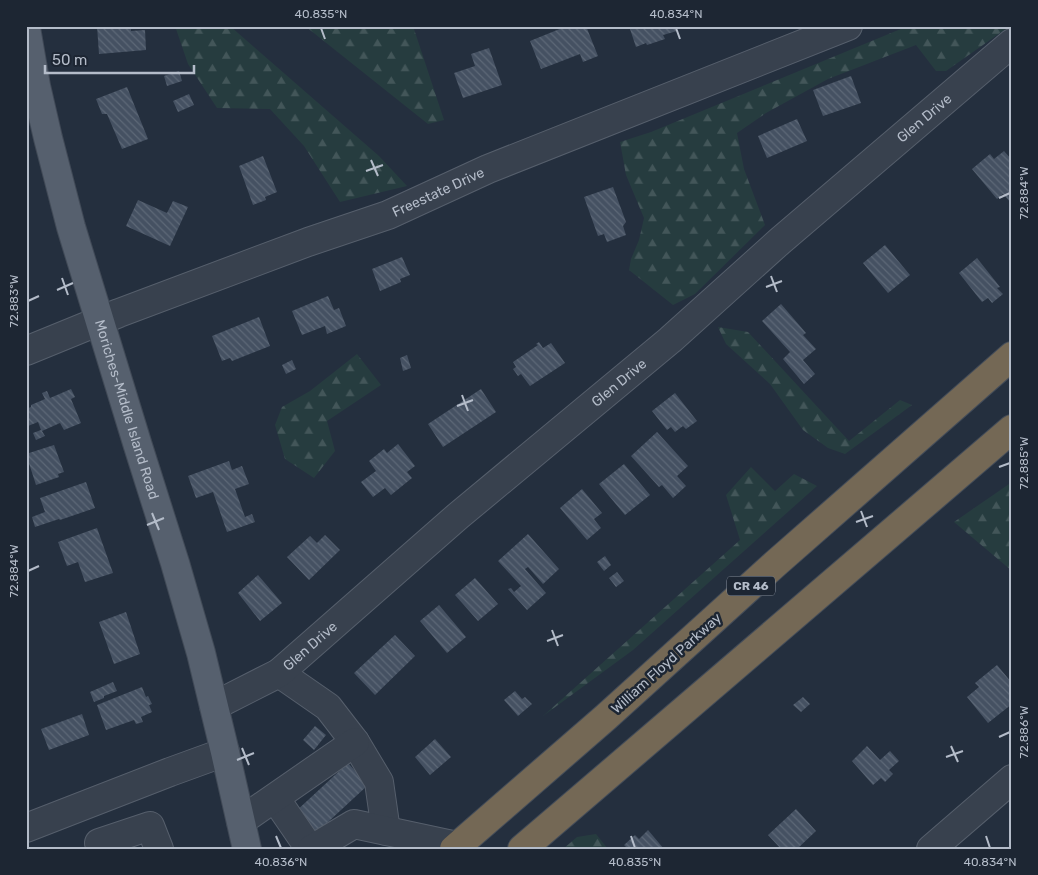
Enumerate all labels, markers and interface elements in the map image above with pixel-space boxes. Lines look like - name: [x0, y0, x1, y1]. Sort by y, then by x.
- text: 40.835°N: [295, 7, 347, 21]
- text: 40.834°N: [649, 7, 703, 21]
- scale bar: [45, 42, 194, 74]
- text: 50 m: [52, 51, 87, 69]
- street label: Glen Drive: [894, 90, 955, 146]
- street label: Freestate Drive: [390, 164, 487, 221]
- text: 72.884°W: [1017, 166, 1031, 220]
- text: 72.883°W: [7, 274, 21, 327]
- street label: Moriches-Middle Island Road: [91, 318, 162, 502]
- street label: Glen Drive: [588, 355, 650, 411]
- text: 72.885°W: [1017, 436, 1031, 489]
- text: 72.884°W: [7, 544, 21, 598]
- road number: CR 46: [727, 576, 775, 596]
- street label: William Floyd Parkway: [608, 609, 725, 717]
- street label: Glen Drive: [280, 618, 341, 675]
- text: 72.886°W: [1017, 705, 1031, 758]
- text: 40.836°N: [255, 855, 307, 869]
- text: 40.835°N: [609, 855, 661, 869]
- text: 40.834°N: [963, 855, 1017, 869]

